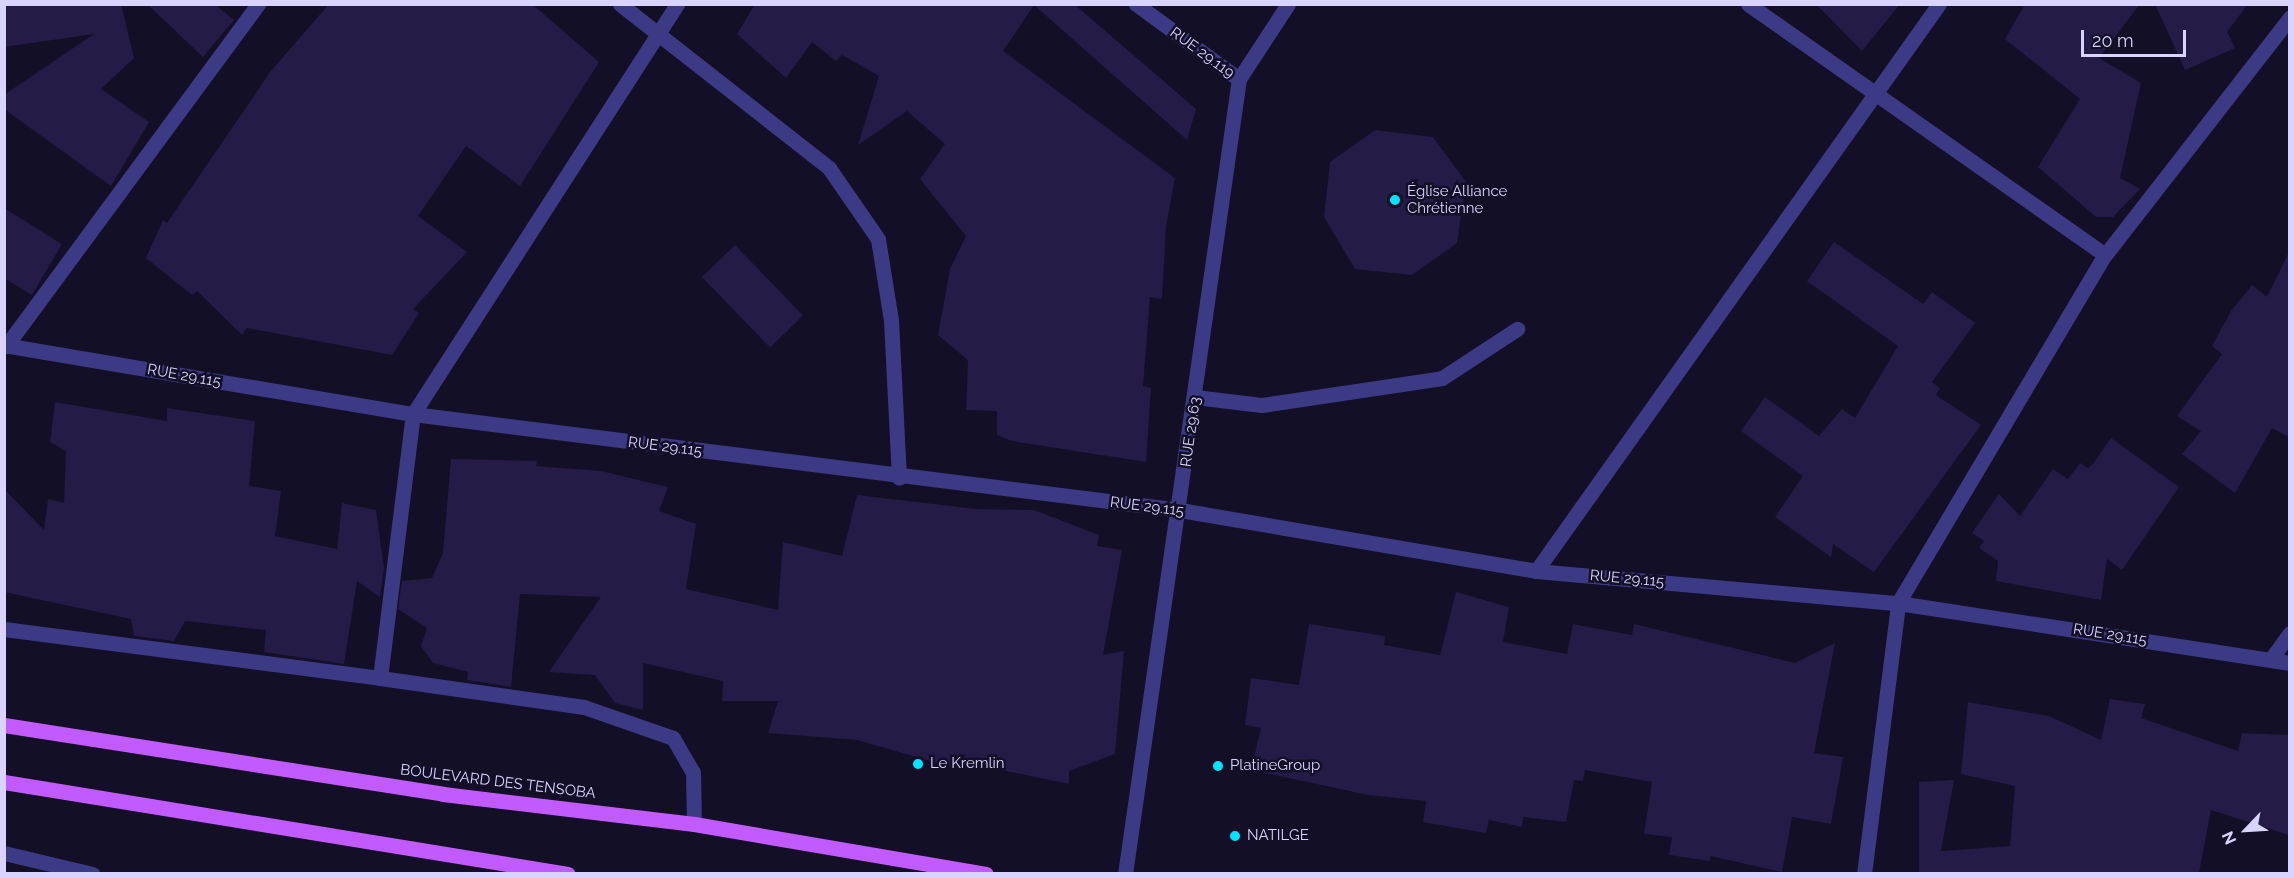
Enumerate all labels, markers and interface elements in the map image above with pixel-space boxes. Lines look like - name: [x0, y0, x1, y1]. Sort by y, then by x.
- scale bar: [2084, 18, 2189, 56]
- street label: RUE 29.119: [1166, 24, 1238, 82]
- text: 20 m: [2092, 30, 2134, 51]
- place label: Église Alliance Chrétienne: [1407, 182, 1508, 217]
- marker: Église Alliance Chrétienne: [1388, 193, 1402, 207]
- street label: RUE 29.115: [146, 361, 222, 391]
- street label: RUE 29.63: [1177, 396, 1205, 468]
- street label: RUE 29.115: [627, 434, 703, 460]
- street label: RUE 29.115: [1109, 494, 1185, 520]
- street label: RUE 29.115: [1589, 567, 1665, 591]
- street label: RUE 29.115: [2072, 620, 2148, 650]
- place label: Le Kremlin: [930, 755, 1005, 773]
- marker: Le Kremlin: [911, 757, 925, 771]
- place label: PlatineGroup: [1230, 757, 1320, 775]
- marker: PlatineGroup: [1211, 759, 1225, 773]
- street label: BOULEVARD DES TENSOBA: [399, 761, 597, 803]
- north arrow: [2216, 800, 2276, 860]
- place label: NATILGE: [1247, 827, 1309, 845]
- text: N: [2218, 828, 2240, 847]
- marker: NATILGE: [1228, 829, 1242, 843]

